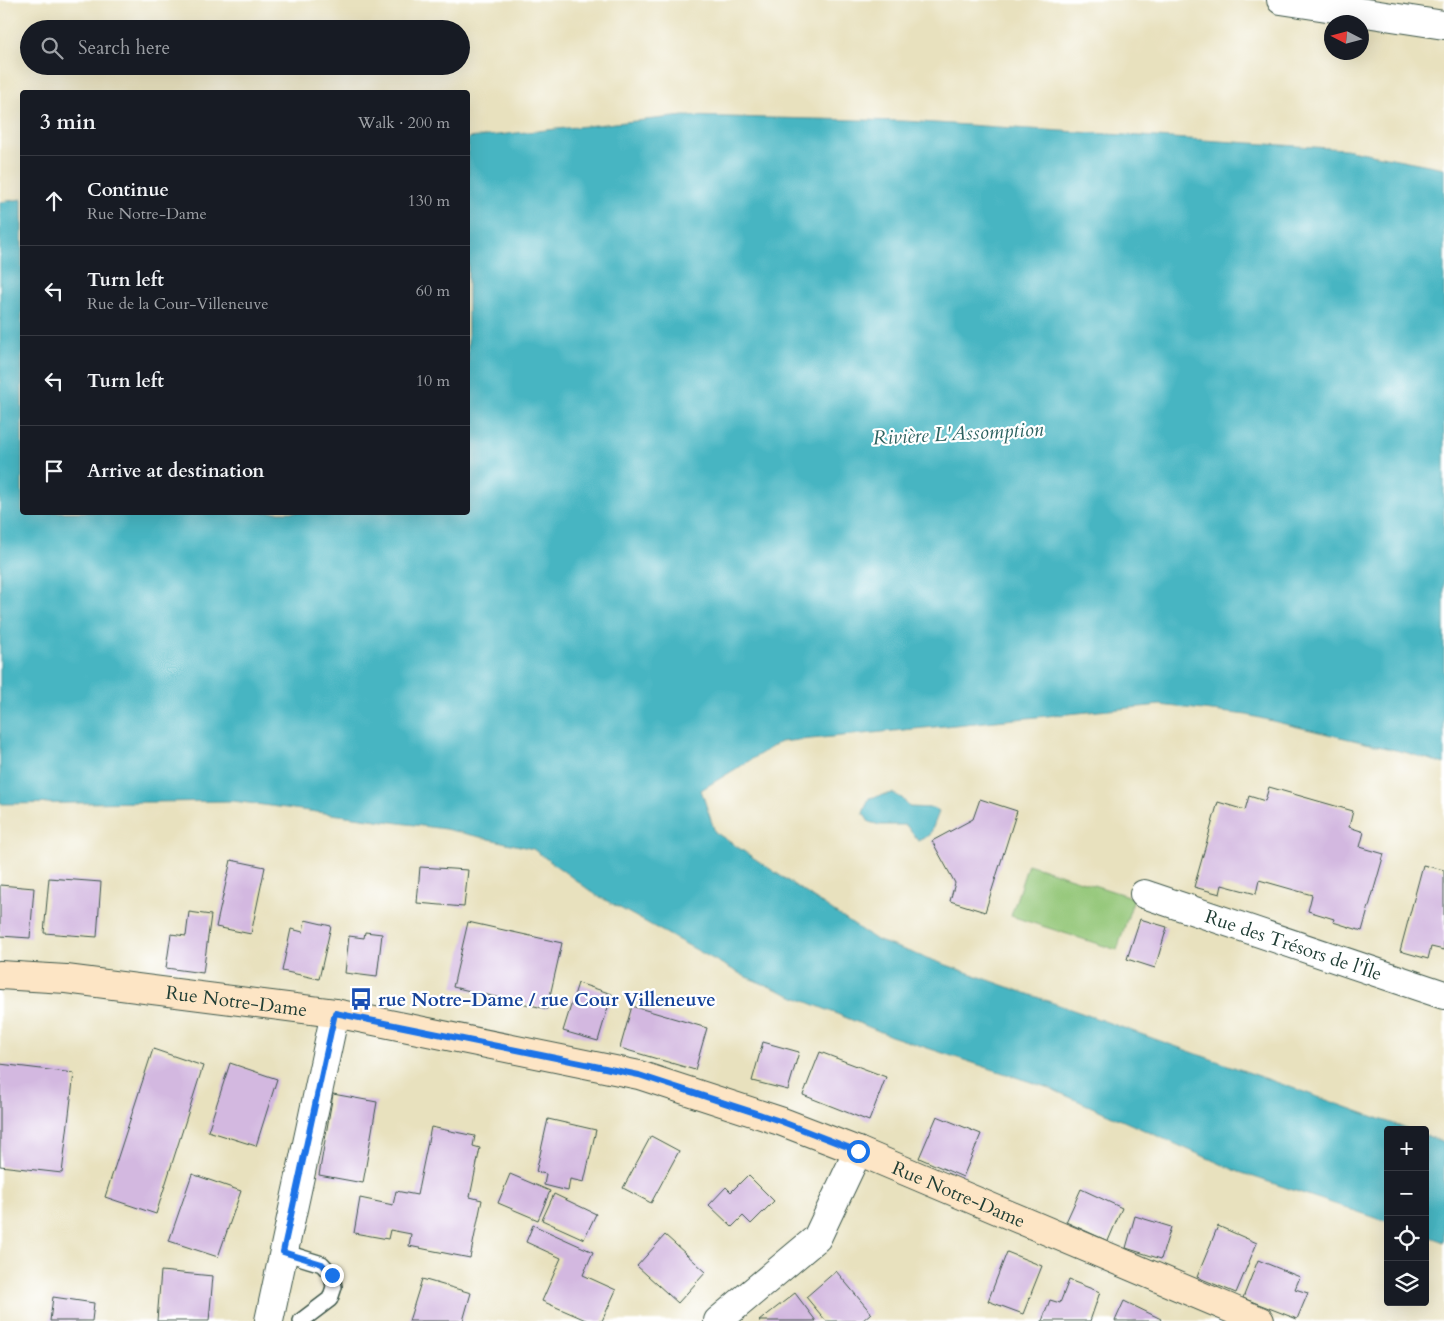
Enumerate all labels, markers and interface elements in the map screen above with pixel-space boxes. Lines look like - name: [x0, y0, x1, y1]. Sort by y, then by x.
- north arrow: [1324, 15, 1369, 60]
- search box: [20, 20, 470, 75]
- icon: search: [38, 34, 66, 62]
- text: Search here: [78, 35, 170, 61]
- text: 3 min: [40, 108, 96, 137]
- text: Walk · 200 m: [358, 112, 450, 134]
- text: Continue: [87, 177, 169, 203]
- icon: ahead: [40, 187, 68, 215]
- text: 130 m: [408, 190, 450, 212]
- text: Rue Notre-Dame: [87, 203, 207, 225]
- text: Turn left: [87, 267, 164, 293]
- icon: left: [40, 277, 68, 305]
- text: 60 m: [416, 280, 450, 302]
- text: Rue de la Cour-Villeneuve: [87, 293, 269, 315]
- icon: left: [40, 367, 68, 395]
- text: Turn left: [87, 368, 164, 394]
- text: 10 m: [416, 370, 450, 392]
- water label: Rivière L'Assomption: [872, 416, 1044, 451]
- icon: arrive: [40, 457, 68, 485]
- text: Arrive at destination: [87, 458, 264, 484]
- street label: Rue des Trésors de l'Île: [1202, 903, 1385, 987]
- street label: Rue Notre-Dame: [164, 980, 309, 1023]
- bus stop icon: rue Notre-Dame / rue Cour Villeneuve: [348, 986, 374, 1012]
- place label: rue Notre-Dame / rue Cour Villeneuve: [378, 987, 716, 1013]
- map controls: [1384, 1126, 1429, 1306]
- button: +: [1384, 1126, 1429, 1171]
- route start: [847, 1140, 870, 1163]
- street label: Rue Notre-Dame: [888, 1155, 1029, 1234]
- button: −: [1384, 1171, 1429, 1216]
- button: locate: [1384, 1216, 1429, 1261]
- button: layers: [1384, 1261, 1429, 1306]
- route end: [321, 1264, 344, 1287]

